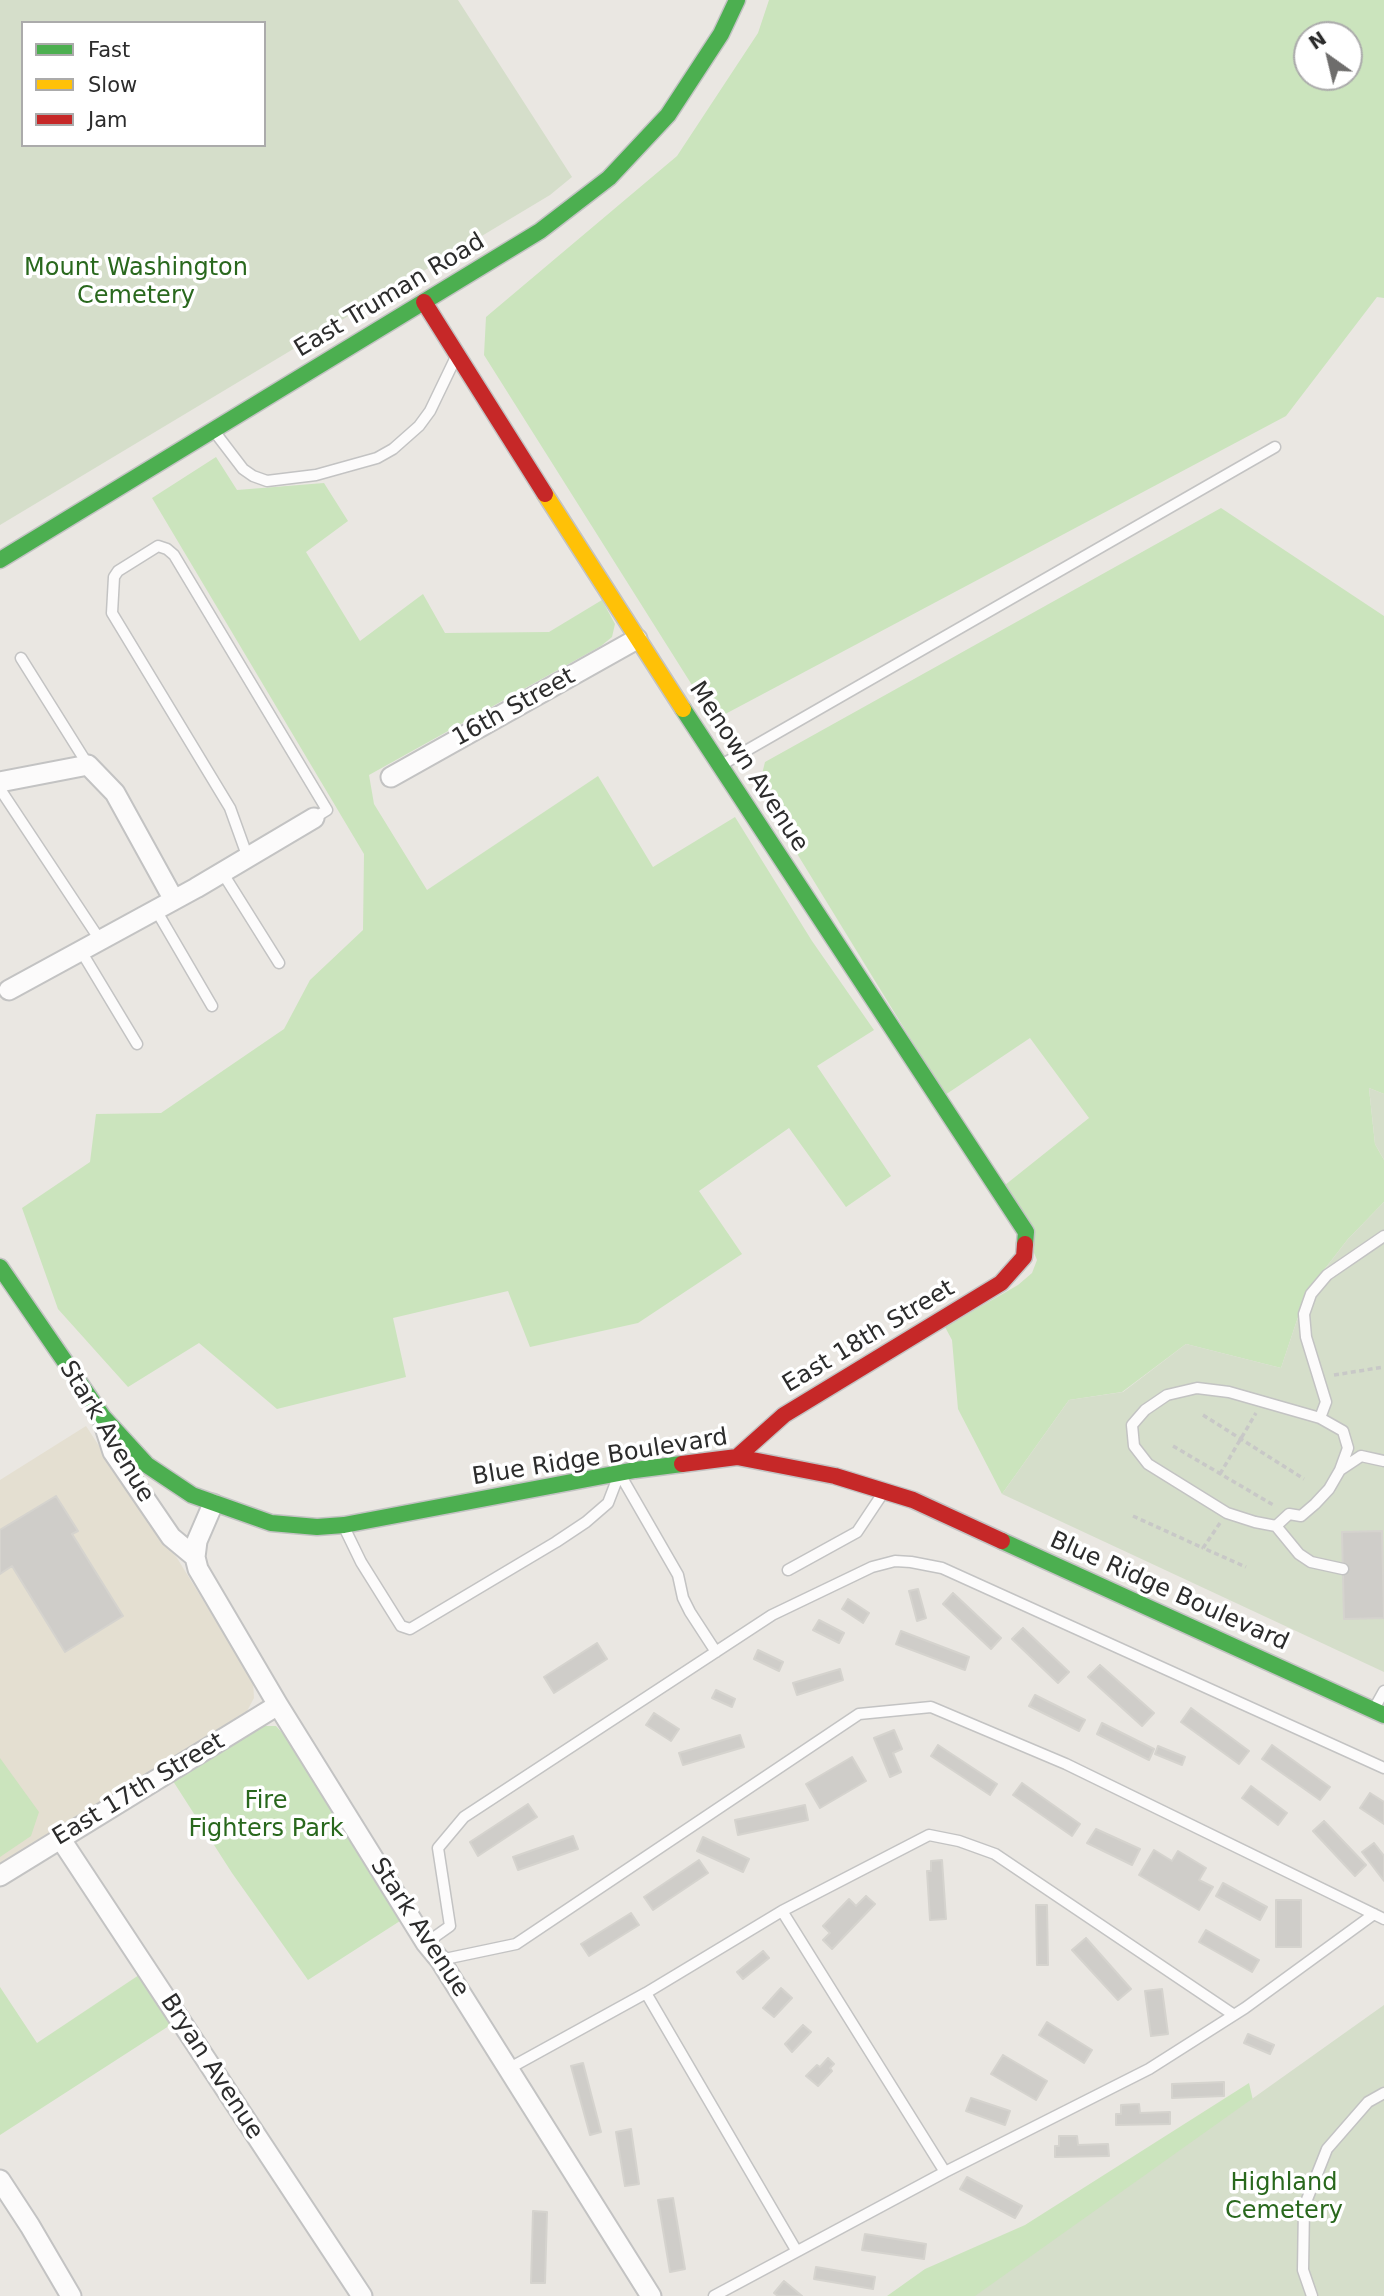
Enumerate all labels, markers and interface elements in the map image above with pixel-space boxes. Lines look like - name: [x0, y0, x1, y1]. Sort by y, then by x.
- legend: [21, 21, 266, 147]
- north arrow: [1293, 21, 1363, 91]
- text: N: [1305, 27, 1330, 54]
- text: Fast: [88, 38, 130, 62]
- text: Slow: [88, 73, 137, 97]
- text: Jam: [88, 108, 128, 132]
- street label: East Truman Road: [290, 228, 490, 364]
- park label: Mount Washington Cemetery: [24, 255, 248, 311]
- street label: 16th Street: [448, 663, 580, 753]
- street label: Menown Avenue: [682, 677, 814, 857]
- street label: East 18th Street: [778, 1274, 960, 1400]
- street label: Stark Avenue: [52, 1356, 160, 1508]
- street label: Blue Ridge Boulevard: [470, 1424, 730, 1492]
- street label: Blue Ridge Boulevard: [1045, 1526, 1293, 1658]
- street label: East 17th Street: [48, 1727, 230, 1853]
- park label: Fire Fighters Park: [188, 1788, 344, 1844]
- street label: Stark Avenue: [363, 1853, 475, 2003]
- street label: Bryan Avenue: [153, 1989, 269, 2145]
- park label: Highland Cemetery: [1225, 2170, 1343, 2226]

